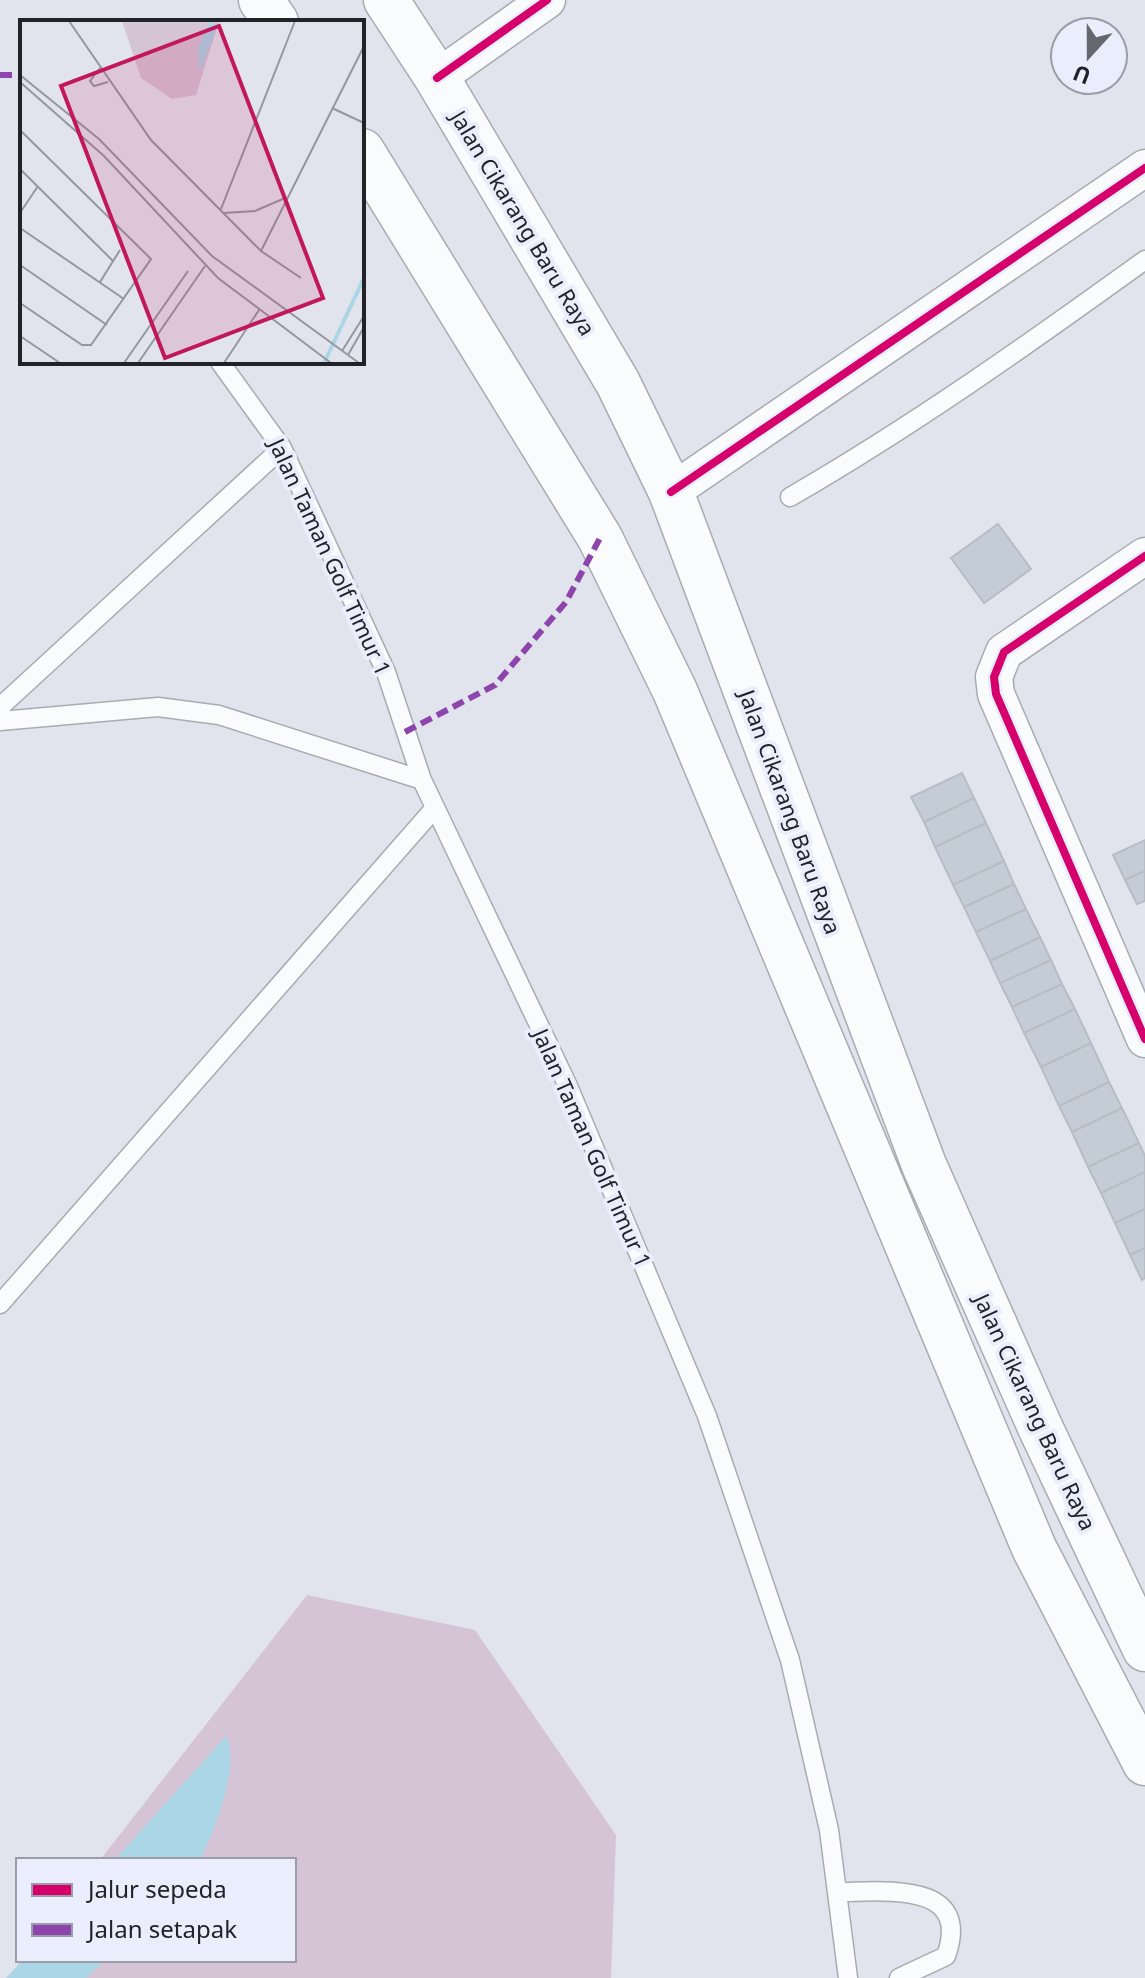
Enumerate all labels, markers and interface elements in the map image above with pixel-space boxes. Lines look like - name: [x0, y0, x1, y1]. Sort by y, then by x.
- north arrow: [1049, 16, 1129, 96]
- inset map: [20, 20, 364, 364]
- text: U: [1068, 59, 1095, 93]
- street label: Jalan Cikarang Baru Raya: [444, 103, 603, 341]
- street label: Jalan Taman Golf Timur 1: [262, 431, 399, 680]
- street label: Jalan Cikarang Baru Raya: [732, 684, 849, 938]
- street label: Jalan Taman Golf Timur 1: [526, 1022, 659, 1272]
- street label: Jalan Cikarang Baru Raya: [967, 1287, 1104, 1535]
- legend: [16, 1858, 296, 1962]
- text: Jalur sepeda: [86, 1872, 227, 1905]
- text: Jalan setapak: [86, 1912, 237, 1945]

